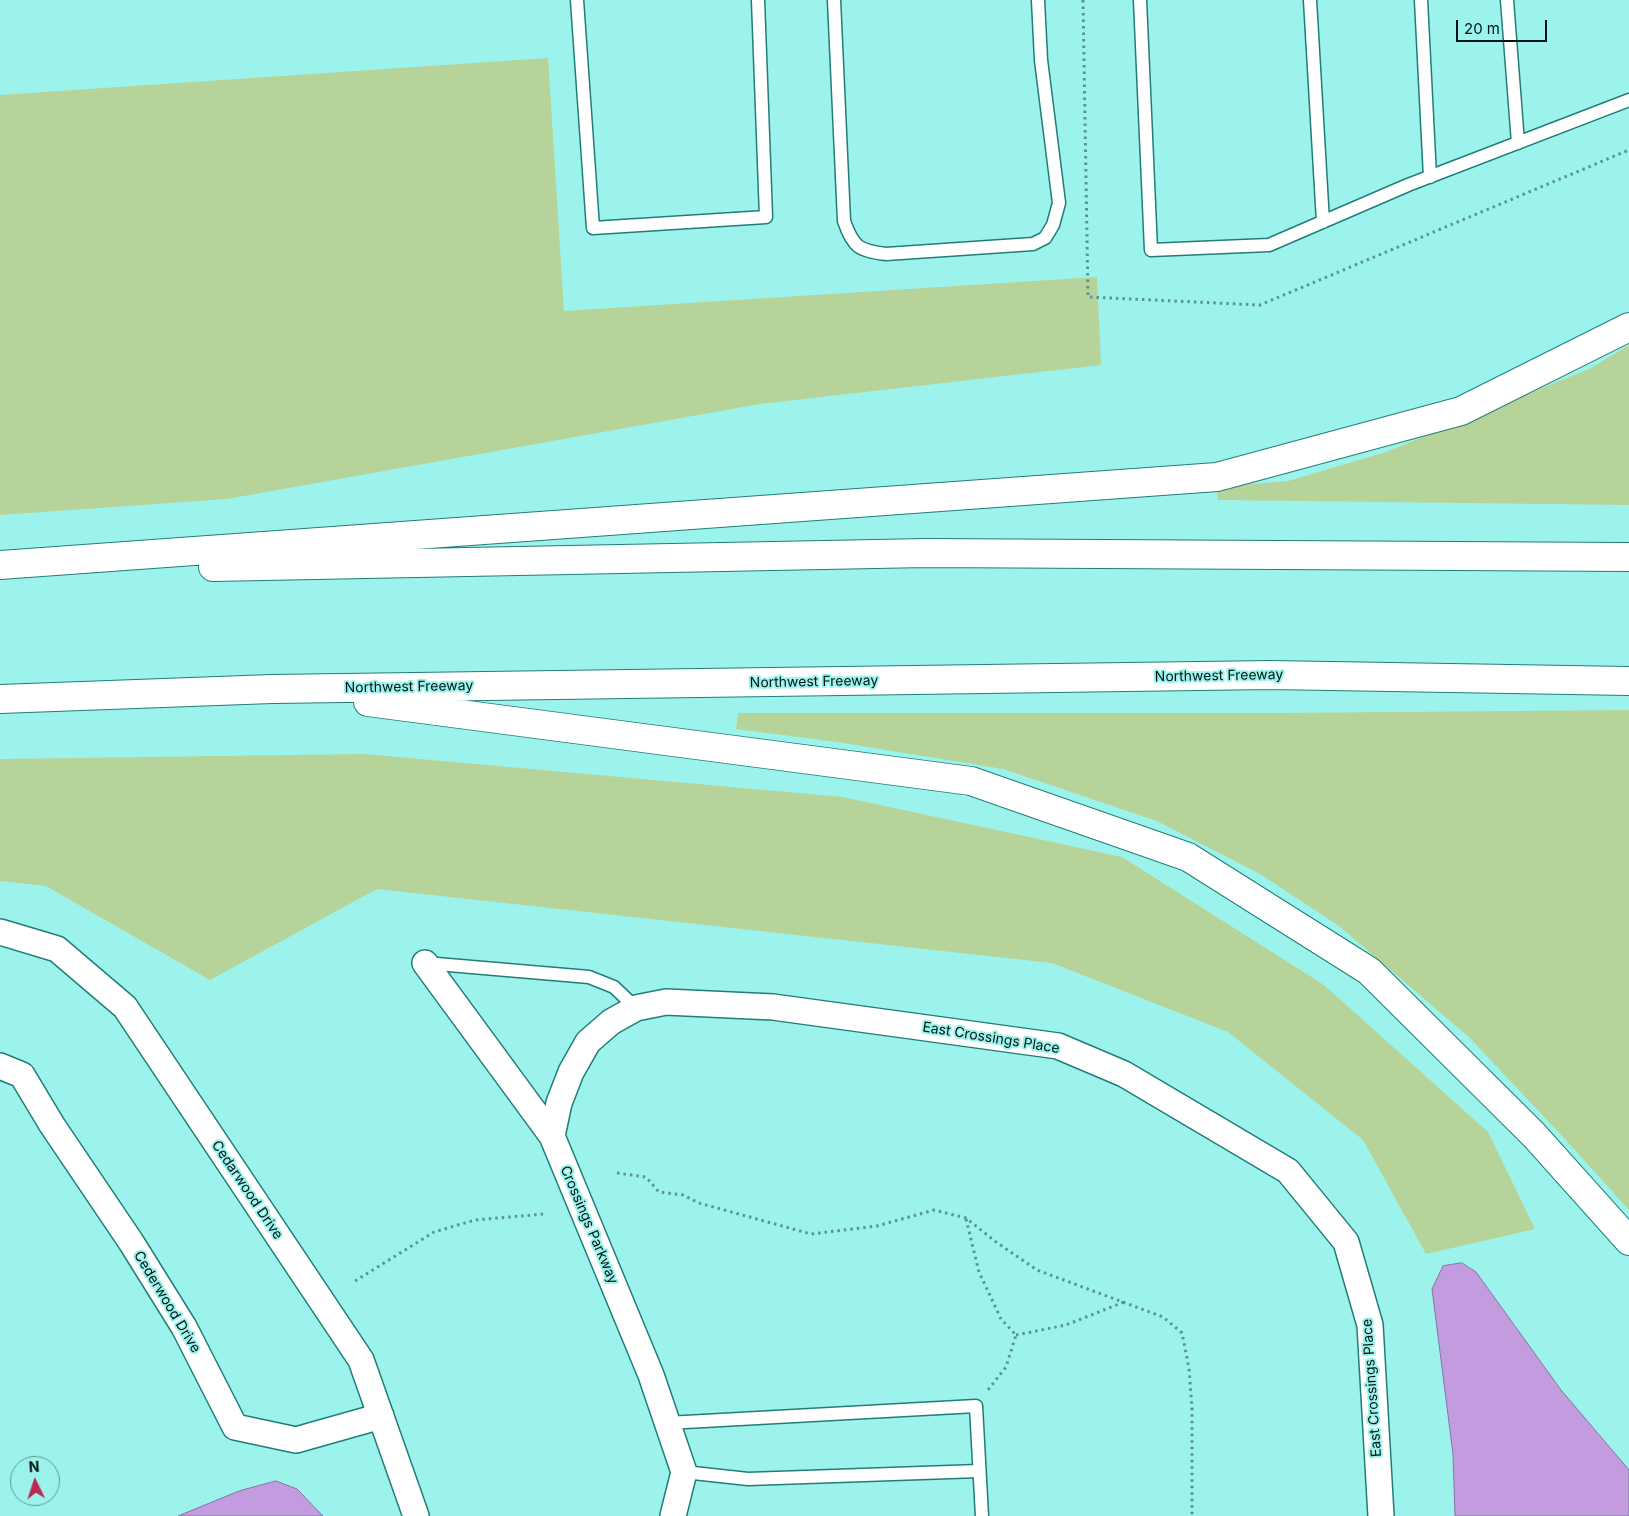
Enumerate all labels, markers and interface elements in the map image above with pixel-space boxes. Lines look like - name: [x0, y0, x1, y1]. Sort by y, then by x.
- scale bar: [1459, 10, 1550, 42]
- text: 20 m: [1464, 19, 1500, 38]
- street label: Northwest Freeway: [1155, 666, 1283, 686]
- street label: Northwest Freeway: [750, 672, 878, 692]
- street label: Northwest Freeway: [345, 677, 473, 697]
- street label: East Crossings Place: [921, 1019, 1061, 1057]
- street label: Cedarwood Drive: [208, 1137, 286, 1243]
- street label: Crossings Parkway: [556, 1163, 622, 1287]
- street label: Cederwood Drive: [130, 1248, 204, 1356]
- street label: East Crossings Place: [1359, 1318, 1385, 1458]
- north arrow: [10, 1456, 60, 1506]
- text: N: [28, 1458, 40, 1475]

